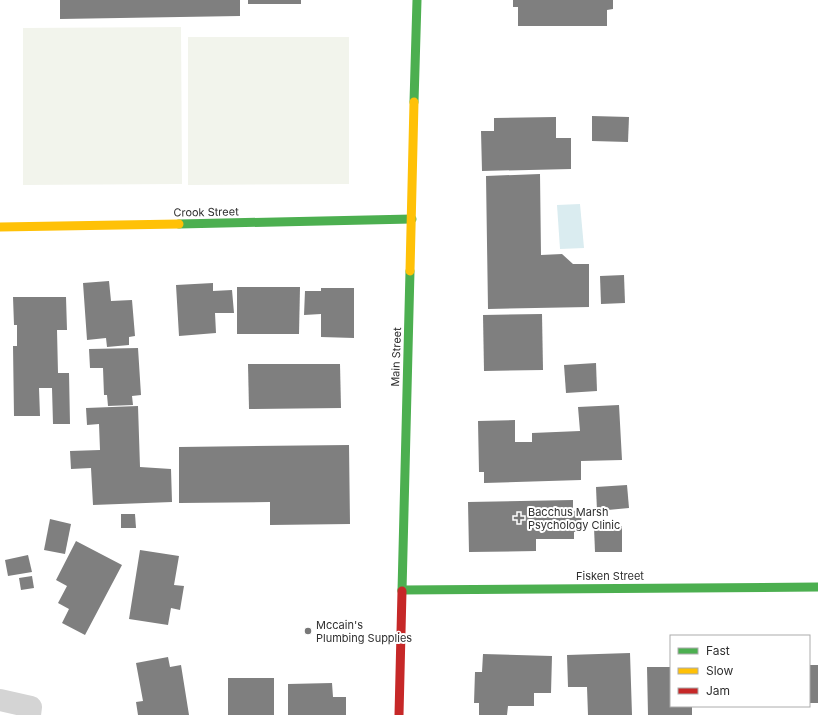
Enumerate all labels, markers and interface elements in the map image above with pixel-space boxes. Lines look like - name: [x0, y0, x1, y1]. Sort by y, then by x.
- street label: Crook Street: [173, 204, 239, 220]
- street label: Main Street: [388, 327, 404, 387]
- place label: Bacchus Marsh Psychology Clinic: [528, 505, 620, 532]
- marker: Bacchus Marsh Psychology Clinic: [513, 512, 525, 524]
- street label: Fisken Street: [576, 569, 644, 583]
- place label: Mccain's Plumbing Supplies: [316, 618, 412, 645]
- marker: Mccain's Plumbing Supplies: [303, 626, 313, 636]
- legend: [670, 635, 810, 707]
- text: Fast: [706, 643, 730, 658]
- text: Slow: [706, 663, 734, 678]
- text: Jam: [706, 683, 730, 698]

